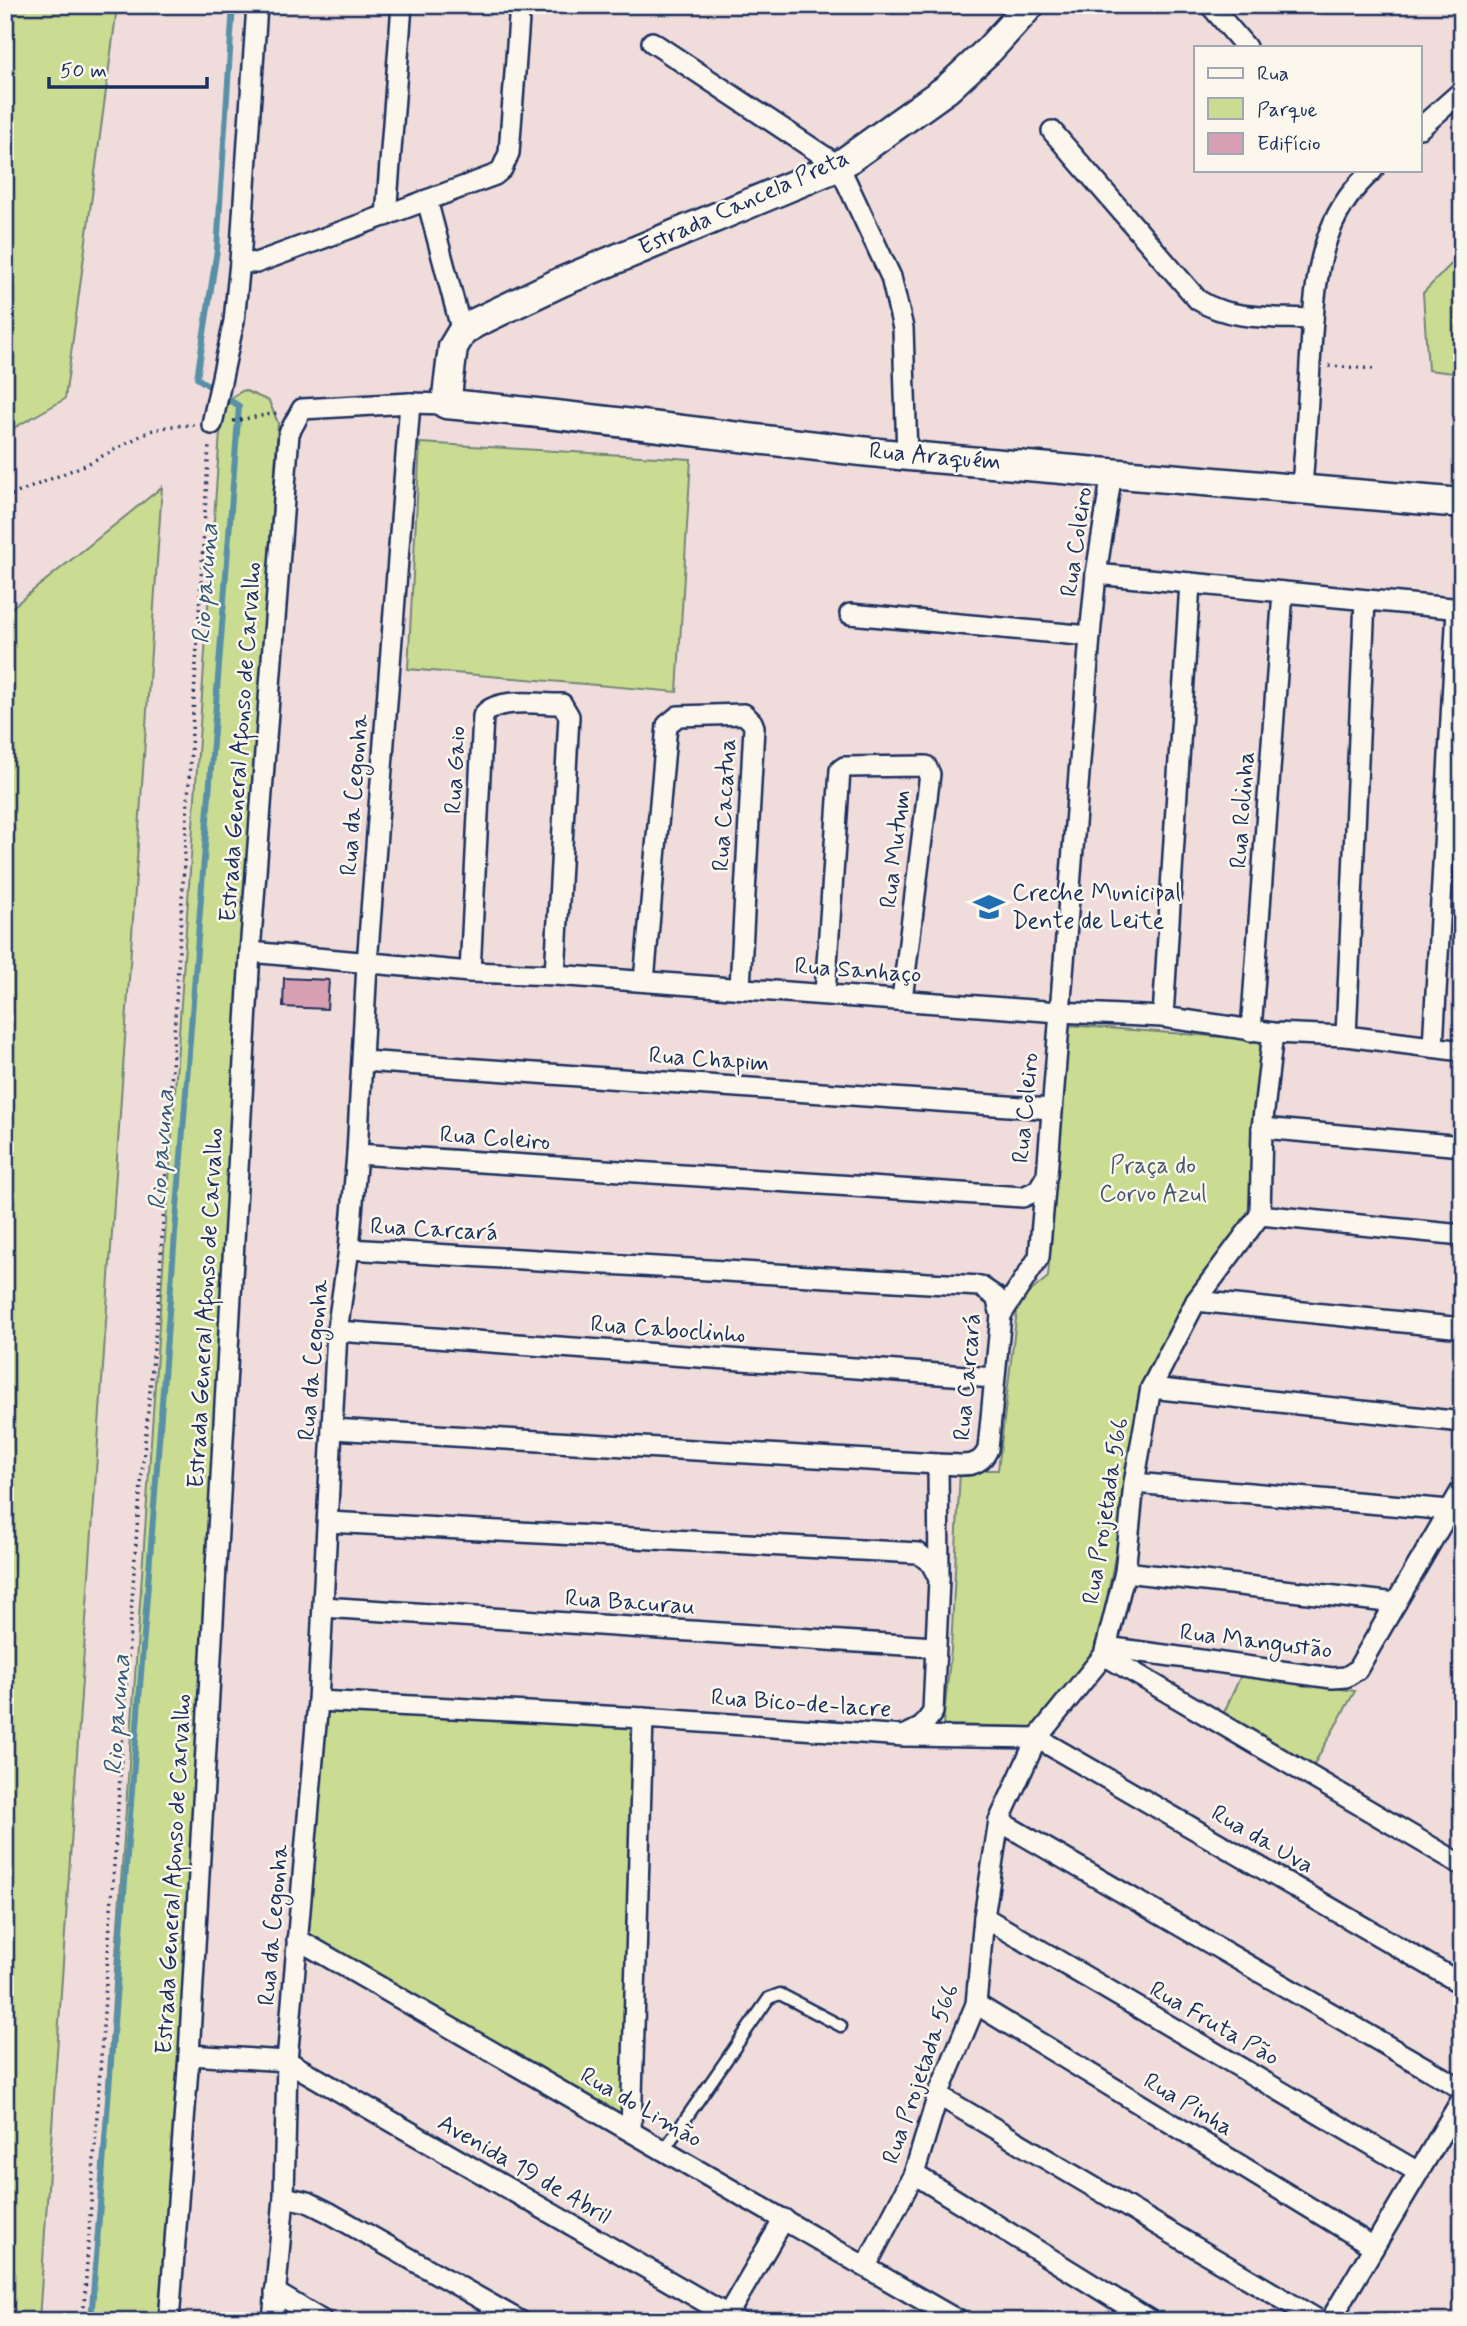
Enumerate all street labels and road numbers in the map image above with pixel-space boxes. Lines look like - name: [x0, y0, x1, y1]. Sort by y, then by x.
- street label: Estrada Cancela Preta: [634, 143, 854, 263]
- street label: Rua Araquém: [868, 436, 1002, 478]
- street label: Rua Coleiro: [1054, 485, 1100, 599]
- street label: Estrada General Afonso de Carvalho: [213, 561, 271, 923]
- street label: Rua da Cegonha: [334, 713, 378, 877]
- street label: Rua Gaio: [438, 725, 474, 815]
- street label: Rua Cacatua: [706, 738, 744, 872]
- street label: Rua Rolinha: [1223, 750, 1263, 870]
- street label: Rua Mutum: [873, 788, 919, 910]
- street label: Rua Sanhaço: [793, 951, 923, 991]
- street label: Rua Chapim: [648, 1040, 770, 1080]
- street label: Rua Coleiro: [1006, 1051, 1046, 1165]
- street label: Rua Coleiro: [439, 1120, 551, 1158]
- street label: Estrada General Afonso de Carvalho: [181, 1127, 233, 1489]
- street label: Rua Carcará: [369, 1211, 499, 1249]
- street label: Rua da Cegonha: [292, 1277, 339, 1442]
- street label: Rua Caboclinho: [589, 1309, 747, 1351]
- street label: Rua Carcará: [947, 1312, 989, 1442]
- street label: Rua Projetada 566: [1076, 1415, 1136, 1607]
- street label: Rua Bacurau: [564, 1583, 696, 1623]
- street label: Rua Mangustão: [1178, 1617, 1334, 1669]
- street label: Rua Bico-de-lacre: [710, 1682, 892, 1726]
- street label: Estrada General Afonso de Carvalho: [149, 1693, 201, 2055]
- street label: Rua da Uva: [1205, 1798, 1319, 1882]
- street label: Rua da Cegonha: [252, 1842, 299, 2007]
- street label: Rua Fruta Pão: [1143, 1974, 1285, 2074]
- street label: Rua Projetada 566: [876, 1980, 966, 2168]
- street label: Rua do Limão: [574, 2061, 708, 2155]
- street label: Rua Pinha: [1137, 2066, 1239, 2144]
- street label: Avenida 19 de Abril: [432, 2108, 616, 2232]

